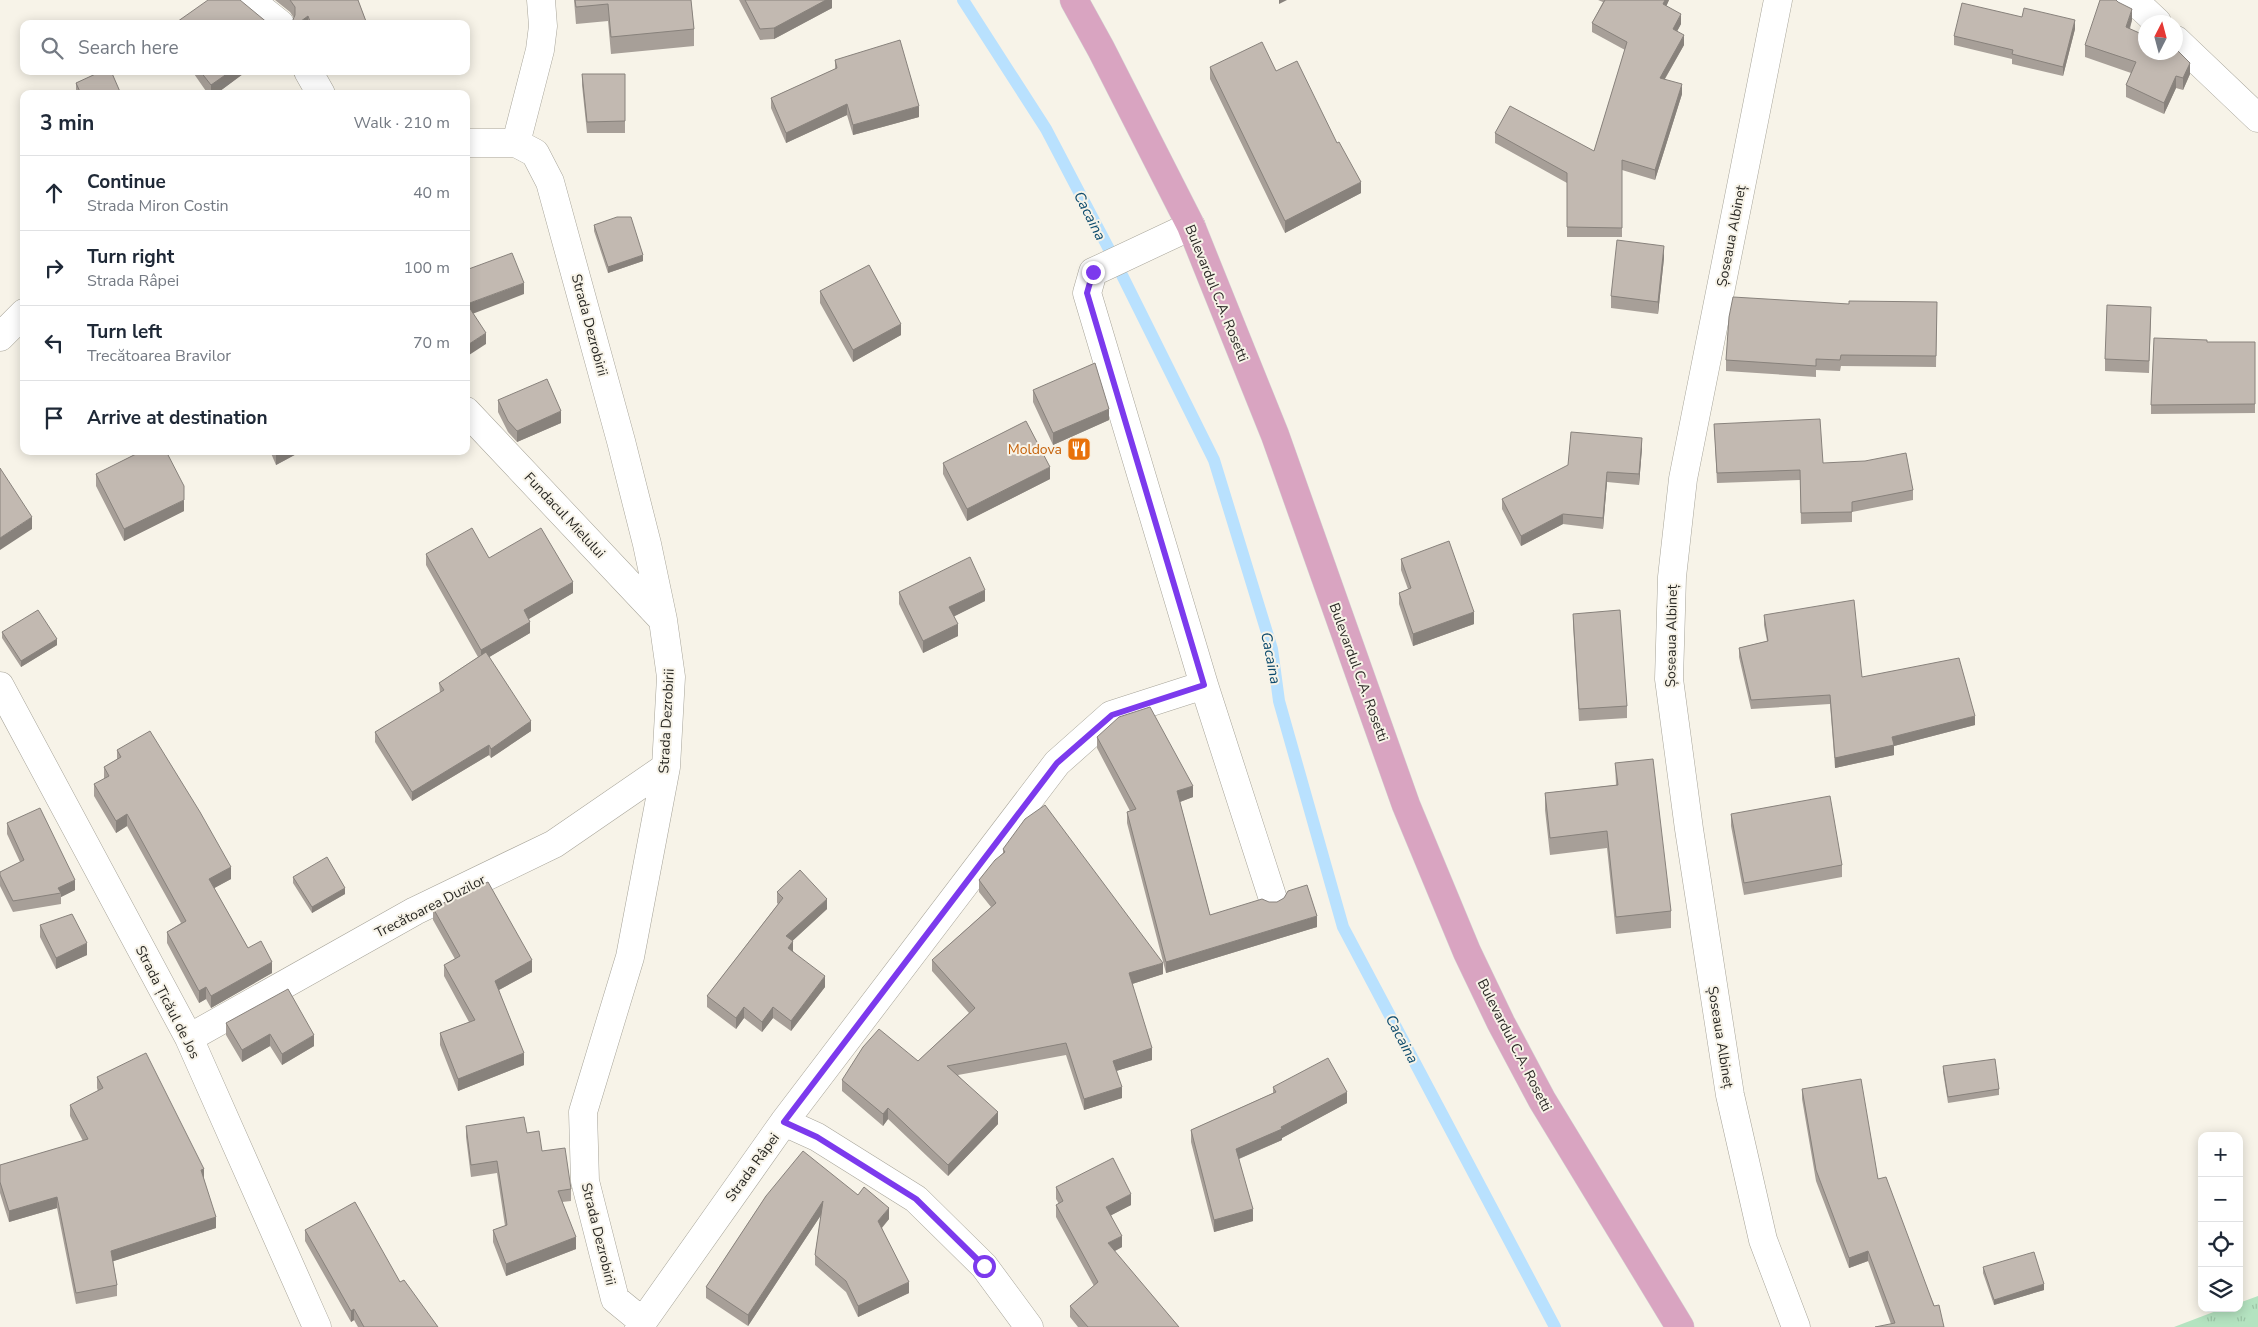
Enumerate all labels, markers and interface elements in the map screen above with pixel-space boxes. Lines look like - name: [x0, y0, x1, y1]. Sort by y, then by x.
- north arrow: [2138, 15, 2183, 60]
- search box: [20, 20, 470, 75]
- icon: search: [38, 34, 66, 62]
- text: Search here: [78, 35, 179, 61]
- text: 3 min: [40, 109, 94, 137]
- text: Walk · 210 m: [354, 112, 450, 134]
- text: Continue: [87, 169, 166, 195]
- icon: ahead: [40, 179, 68, 207]
- text: 40 m: [413, 182, 450, 204]
- street label: Șoseaua Albineț: [1712, 184, 1751, 288]
- water label: Cacaina: [1069, 188, 1111, 244]
- text: Strada Miron Costin: [87, 195, 229, 217]
- street label: Bulevardul C.A. Rosetti: [1180, 222, 1253, 365]
- text: Turn right: [87, 244, 174, 270]
- icon: right: [40, 254, 68, 282]
- text: 100 m: [403, 257, 450, 279]
- route end: [1082, 261, 1105, 284]
- text: Strada Râpei: [87, 270, 179, 292]
- street label: Strada Dezrobirii: [567, 272, 612, 378]
- text: Turn left: [87, 319, 162, 345]
- icon: left: [40, 329, 68, 357]
- text: 70 m: [413, 332, 450, 354]
- text: Trecătoarea Bravilor: [87, 345, 231, 367]
- icon: arrive: [40, 404, 68, 432]
- text: Arrive at destination: [87, 405, 268, 431]
- restaurant icon: Moldova: [1066, 436, 1092, 462]
- place label: Moldova: [1008, 440, 1062, 459]
- street label: Fundacul Mielului: [520, 468, 609, 562]
- street label: Șoseaua Albineț: [1661, 584, 1682, 688]
- street label: Bulevardul C.A. Rosetti: [1325, 600, 1392, 744]
- water label: Cacaina: [1256, 630, 1286, 686]
- street label: Strada Dezrobirii: [654, 668, 679, 774]
- street label: Trecătoarea Duzilor: [372, 870, 489, 943]
- street label: Strada Țicăul de Jos: [131, 942, 204, 1062]
- street label: Bulevardul C.A. Rosetti: [1473, 976, 1556, 1115]
- street label: Șoseaua Albineț: [1703, 985, 1738, 1089]
- water label: Cacaina: [1381, 1011, 1423, 1067]
- street label: Strada Râpei: [721, 1129, 784, 1206]
- map controls: [2198, 1132, 2243, 1312]
- button: +: [2198, 1132, 2243, 1177]
- button: −: [2198, 1177, 2243, 1222]
- street label: Strada Dezrobirii: [577, 1181, 620, 1287]
- button: locate: [2198, 1222, 2243, 1267]
- route start: [973, 1255, 996, 1278]
- button: layers: [2198, 1267, 2243, 1312]

